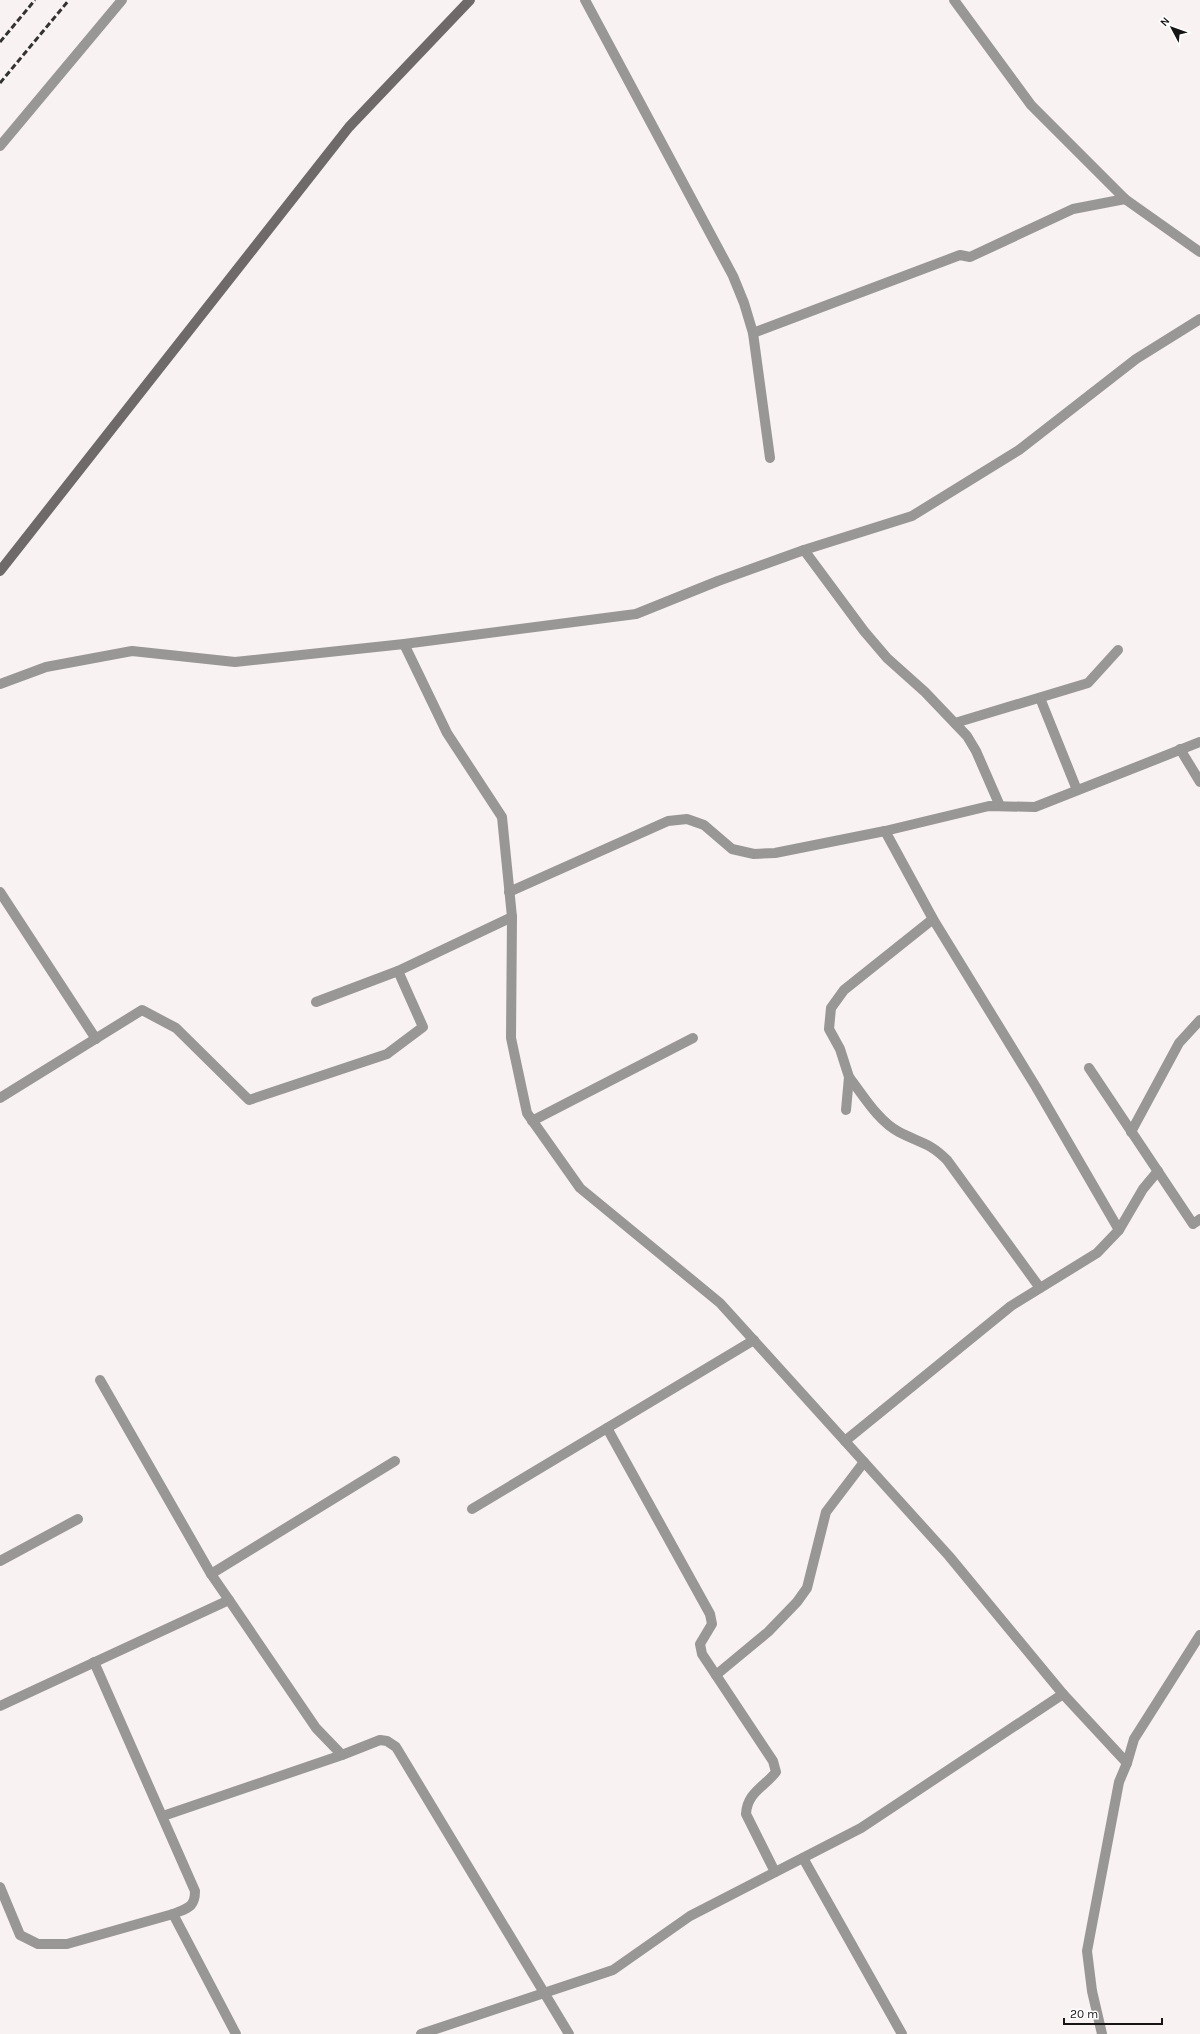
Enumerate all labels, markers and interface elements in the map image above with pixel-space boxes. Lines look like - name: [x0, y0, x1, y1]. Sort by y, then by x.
- north arrow: [1152, 8, 1192, 48]
- text: N: [1157, 15, 1172, 29]
- scale bar: [1064, 2000, 1162, 2026]
- text: 20 m: [1070, 2007, 1098, 2021]

